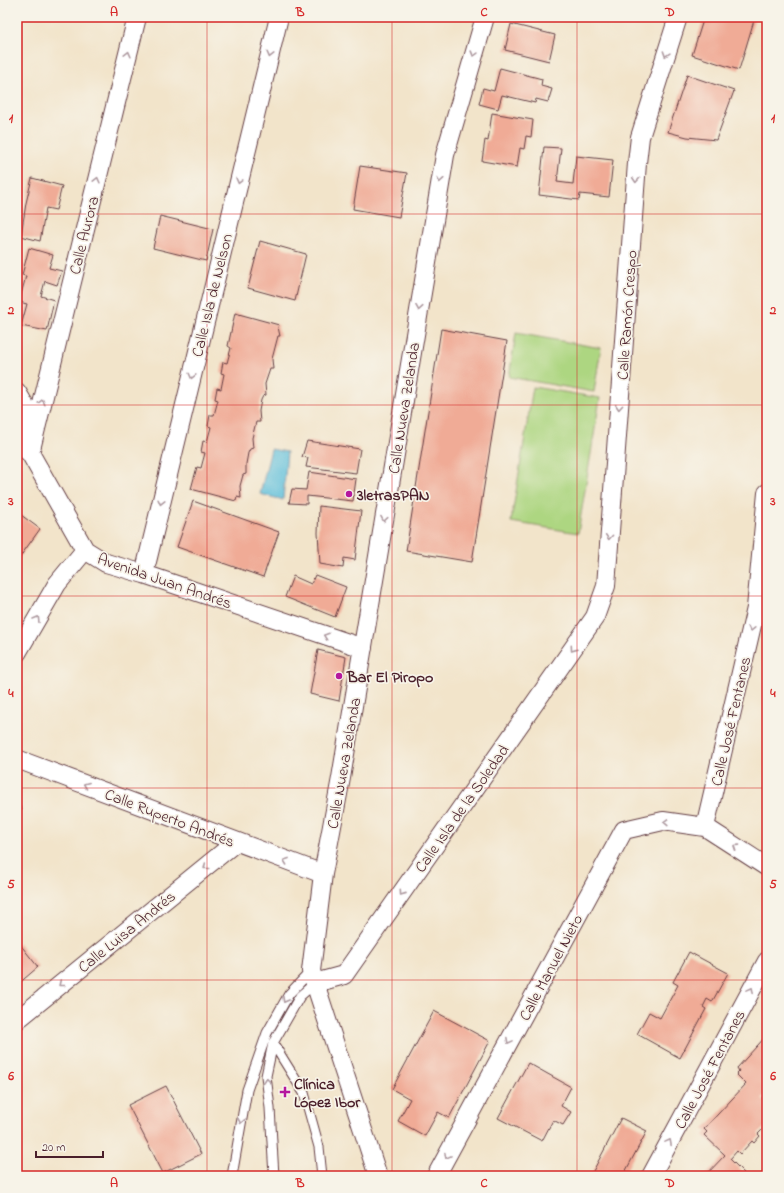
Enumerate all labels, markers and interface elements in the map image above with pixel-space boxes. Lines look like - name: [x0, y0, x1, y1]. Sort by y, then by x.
- text: A: [110, 3, 118, 22]
- text: B: [295, 3, 305, 22]
- text: C: [480, 3, 488, 22]
- text: D: [664, 3, 675, 22]
- one-way arrow: [662, 50, 671, 57]
- one-way arrow: [123, 51, 131, 57]
- one-way arrow: [470, 51, 479, 58]
- one-way arrow: [266, 52, 274, 58]
- text: 1: [9, 109, 14, 128]
- text: 1: [771, 109, 776, 128]
- one-way arrow: [92, 177, 100, 183]
- one-way arrow: [235, 177, 244, 184]
- one-way arrow: [437, 177, 445, 183]
- one-way arrow: [631, 177, 640, 183]
- street label: Calle Aurora: [64, 194, 106, 277]
- street label: Calle Isla de Nelson: [186, 231, 240, 360]
- street label: Calle Ramón Crespo: [611, 249, 645, 381]
- text: 2: [7, 301, 15, 320]
- text: 2: [769, 301, 777, 320]
- one-way arrow: [415, 305, 424, 311]
- street label: Calle Nueva Zelanda: [383, 341, 427, 476]
- one-way arrow: [188, 372, 197, 379]
- one-way arrow: [38, 398, 46, 405]
- one-way arrow: [614, 404, 623, 410]
- place label: 3letrasPAN: [356, 484, 430, 508]
- marker: 3letrasPAN: [344, 489, 354, 499]
- text: 3: [7, 492, 14, 511]
- text: 3: [769, 492, 776, 511]
- one-way arrow: [158, 499, 166, 505]
- one-way arrow: [381, 516, 389, 522]
- one-way arrow: [605, 534, 614, 540]
- street label: Avenida Juan Andrés: [94, 548, 235, 616]
- one-way arrow: [32, 616, 39, 623]
- one-way arrow: [748, 626, 756, 632]
- one-way arrow: [323, 632, 330, 640]
- one-way arrow: [570, 645, 578, 652]
- street label: Calle José Fentanes: [705, 654, 758, 788]
- place label: Bar El Piropo: [346, 666, 433, 690]
- marker: Bar El Piropo: [334, 671, 344, 681]
- text: 4: [7, 684, 14, 703]
- text: 4: [769, 684, 776, 703]
- street label: Calle Nueva Zelanda: [322, 696, 368, 831]
- street label: Calle Isla de la Soledad: [409, 740, 516, 878]
- one-way arrow: [83, 782, 90, 790]
- street label: Calle Ruperto Andrés: [101, 783, 238, 855]
- one-way arrow: [663, 818, 669, 826]
- one-way arrow: [733, 844, 740, 852]
- one-way arrow: [283, 857, 290, 865]
- one-way arrow: [203, 862, 210, 869]
- text: 5: [7, 875, 15, 894]
- text: 5: [769, 875, 777, 894]
- street label: Calle Luisa Andrés: [73, 886, 181, 980]
- one-way arrow: [399, 889, 407, 896]
- street label: Calle Manuel Nieto: [514, 910, 590, 1026]
- one-way arrow: [59, 979, 66, 986]
- one-way arrow: [746, 987, 754, 995]
- one-way arrow: [283, 996, 290, 1003]
- street label: Calle José Fentanes: [669, 1006, 752, 1134]
- one-way arrow: [507, 1037, 514, 1045]
- text: 6: [7, 1067, 14, 1086]
- text: 6: [769, 1067, 776, 1086]
- place label: Clínica López Ibor: [294, 1073, 361, 1115]
- one-way arrow: [263, 1078, 272, 1084]
- marker: Clínica López Ibor: [279, 1086, 291, 1098]
- one-way arrow: [238, 1118, 246, 1124]
- scale bar: [36, 1133, 103, 1159]
- text: 20 m: [42, 1139, 65, 1157]
- one-way arrow: [665, 1139, 672, 1146]
- one-way arrow: [445, 1152, 452, 1159]
- text: A: [110, 1174, 118, 1193]
- text: B: [295, 1174, 305, 1193]
- text: C: [480, 1174, 488, 1193]
- text: D: [664, 1174, 675, 1193]

